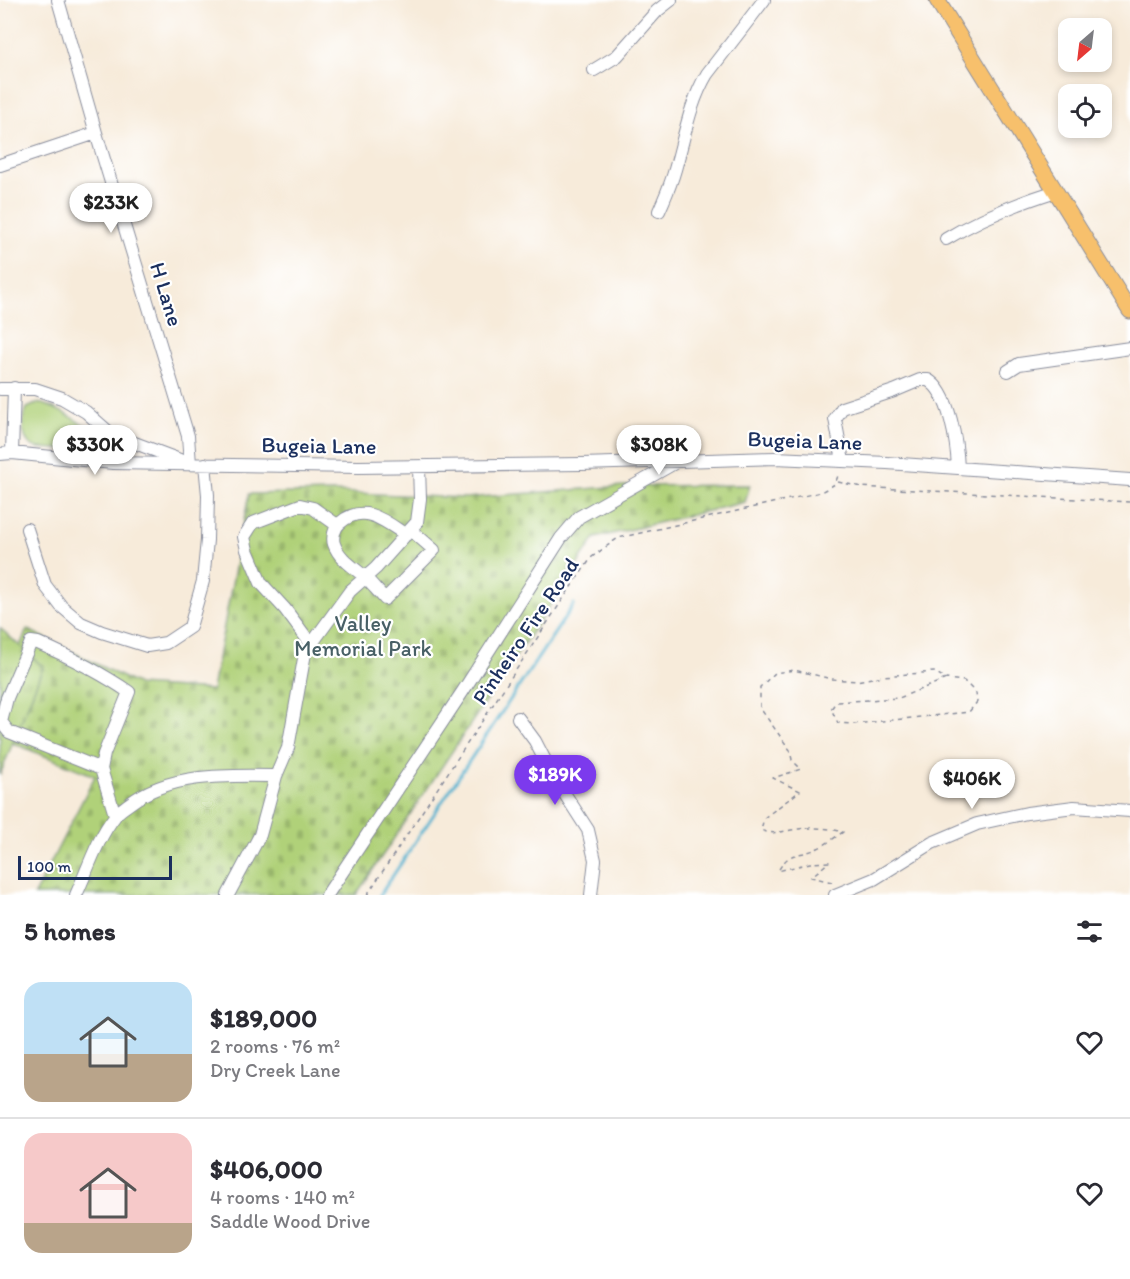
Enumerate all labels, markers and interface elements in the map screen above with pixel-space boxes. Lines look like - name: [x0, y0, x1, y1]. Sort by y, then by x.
- north arrow: [1058, 18, 1112, 72]
- map controls: [1058, 18, 1112, 138]
- button: locate: [1058, 84, 1112, 138]
- pin: $233K: [69, 183, 153, 234]
- text: $233K: [83, 190, 139, 214]
- street label: H Lane: [144, 259, 189, 329]
- pin: $330K: [53, 425, 137, 476]
- pin: $308K: [617, 425, 701, 476]
- street label: Bugeia Lane: [747, 425, 863, 456]
- street label: Bugeia Lane: [261, 431, 377, 460]
- text: $330K: [66, 432, 124, 456]
- text: $308K: [630, 432, 688, 456]
- street label: Pinheiro Fire Road: [466, 552, 585, 710]
- park label: Valley Memorial Park: [294, 610, 432, 662]
- pin: $189K: [513, 755, 597, 806]
- pin: $406K: [930, 759, 1014, 810]
- text: $189K: [528, 762, 582, 786]
- text: $406K: [943, 766, 1001, 790]
- scale bar: [18, 853, 172, 880]
- text: 100 m: [27, 857, 71, 876]
- text: 5 homes: [24, 915, 116, 947]
- icon: filters: [1073, 915, 1106, 948]
- text: $189,000: [210, 1002, 317, 1034]
- icon: home: [72, 1006, 144, 1078]
- icon: heart: [1073, 1026, 1106, 1059]
- text: 2 rooms · 76 m²: [210, 1034, 340, 1058]
- text: Dry Creek Lane: [210, 1058, 340, 1082]
- text: $406,000: [210, 1153, 323, 1185]
- icon: home: [72, 1157, 144, 1229]
- icon: heart: [1073, 1177, 1106, 1210]
- text: 4 rooms · 140 m²: [210, 1185, 355, 1209]
- text: Saddle Wood Drive: [210, 1209, 370, 1233]

